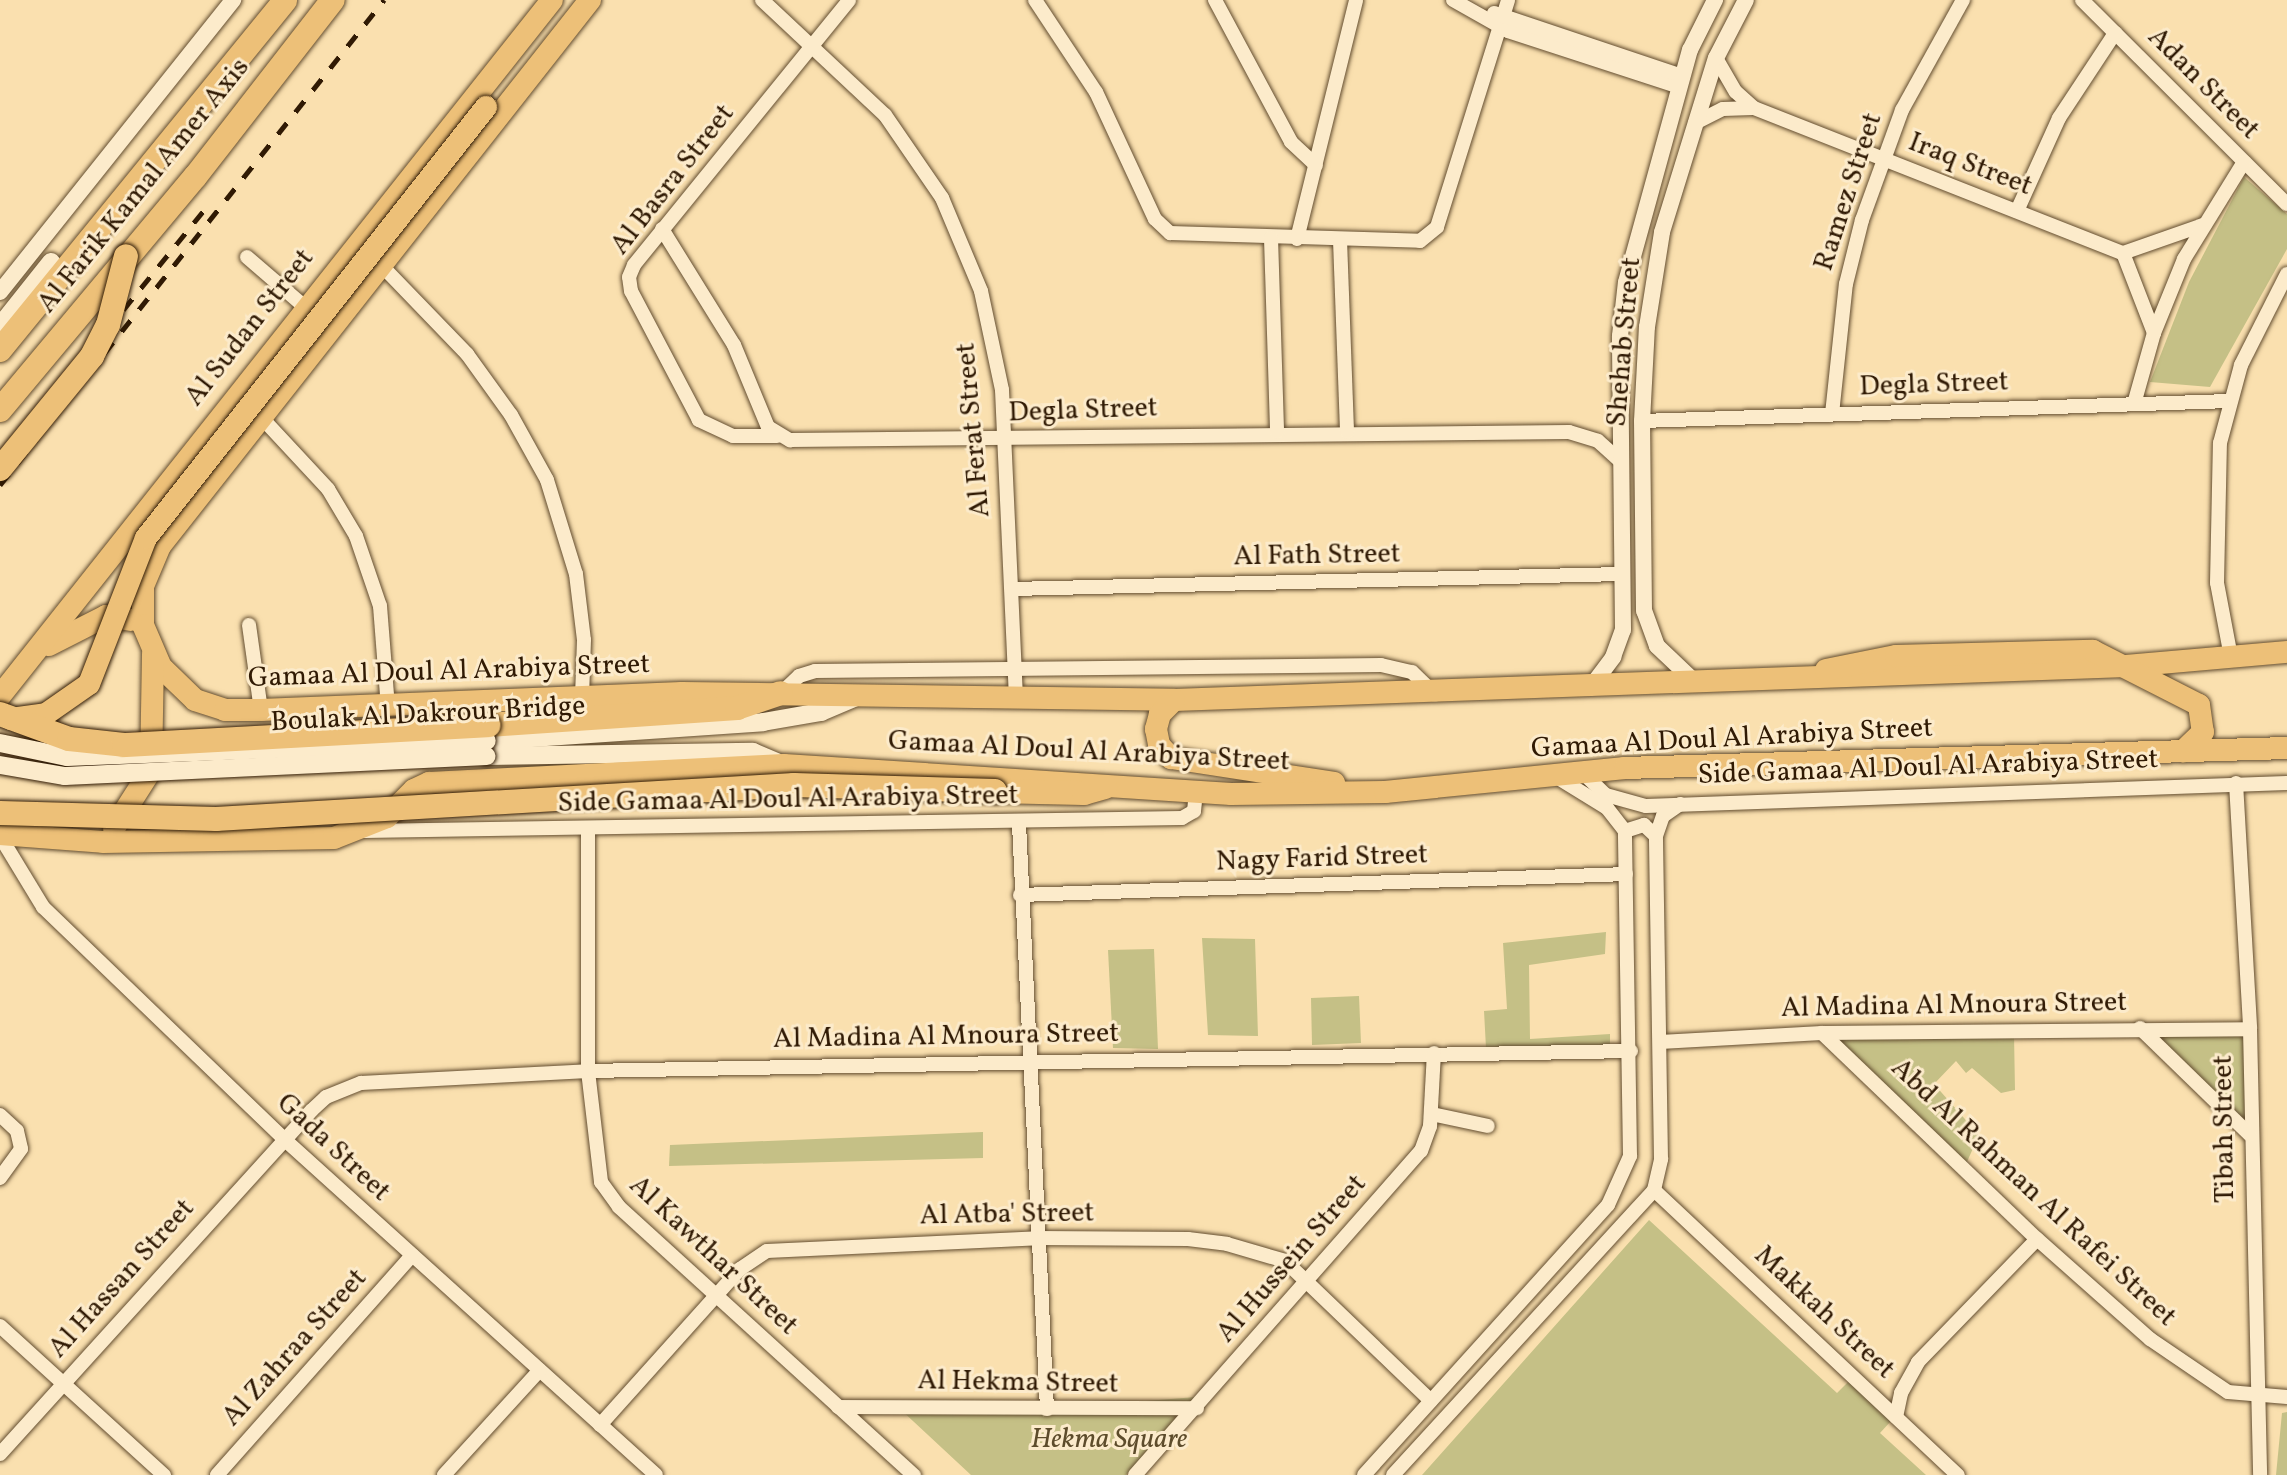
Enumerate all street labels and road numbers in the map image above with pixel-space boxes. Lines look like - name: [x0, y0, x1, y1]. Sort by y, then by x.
- street label: Adan Street: [2140, 21, 2266, 147]
- street label: Al Farik Kamal Amer Axis: [31, 52, 257, 320]
- street label: Al Basra Street: [604, 98, 742, 262]
- street label: Ramez Street: [1808, 109, 1890, 275]
- street label: Iraq Street: [1903, 126, 2037, 204]
- street label: Al Sudan Street: [178, 243, 322, 413]
- street label: Shehab Street: [1601, 256, 1649, 428]
- street label: Al Ferat Street: [950, 341, 998, 519]
- street label: Degla Street: [1859, 366, 2009, 404]
- street label: Degla Street: [1008, 392, 1158, 430]
- street label: Al Fath Street: [1233, 538, 1401, 574]
- street label: Gamaa Al Doul Al Arabiya Street: [247, 648, 651, 696]
- street label: Boulak Al Dakrour Bridge: [270, 690, 586, 740]
- street label: Gamaa Al Doul Al Arabiya Street: [1530, 712, 1934, 766]
- street label: Gamaa Al Doul Al Arabiya Street: [887, 725, 1291, 779]
- street label: Side Gamaa Al Doul Al Arabiya Street: [1697, 743, 2159, 793]
- street label: Side Gamaa Al Doul Al Arabiya Street: [557, 779, 1019, 821]
- street label: Nagy Farid Street: [1215, 838, 1429, 880]
- street label: Al Madina Al Mnoura Street: [1781, 986, 2127, 1026]
- street label: Al Madina Al Mnoura Street: [773, 1017, 1119, 1057]
- street label: Abd Al Rahman Al Rafei Street: [1883, 1052, 2183, 1334]
- street label: Tibah Street: [2207, 1055, 2243, 1203]
- street label: Gada Street: [269, 1087, 397, 1209]
- street label: Al Hussein Street: [1210, 1168, 1374, 1350]
- street label: Al Kawthar Street: [622, 1169, 804, 1343]
- street label: Al Hassan Street: [42, 1193, 202, 1365]
- street label: Al Atba' Street: [919, 1197, 1095, 1233]
- street label: Makkah Street: [1747, 1239, 1901, 1387]
- street label: Al Zahraa Street: [215, 1262, 375, 1434]
- street label: Al Hekma Street: [917, 1364, 1119, 1402]

